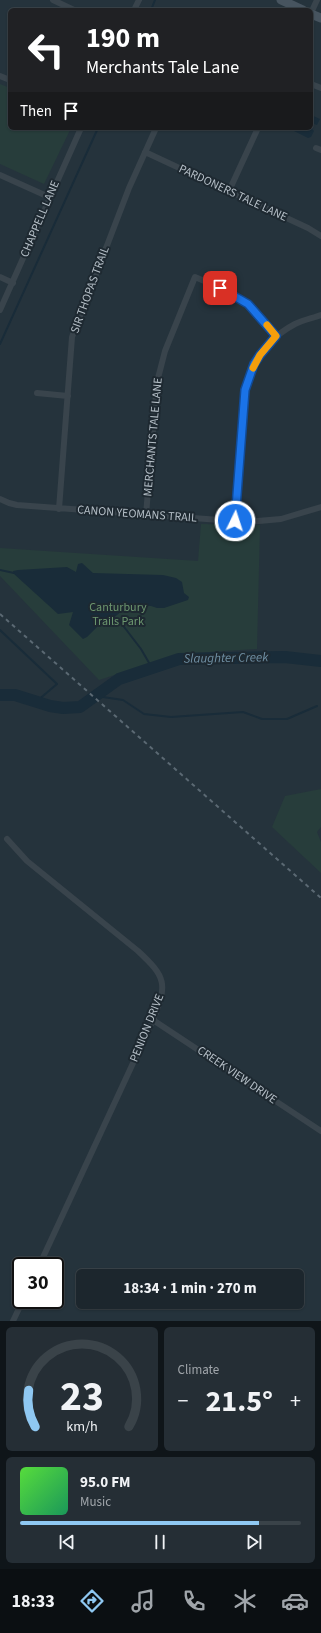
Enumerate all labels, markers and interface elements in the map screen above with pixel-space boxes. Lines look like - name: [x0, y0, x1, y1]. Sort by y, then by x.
- text: 190 m: [86, 18, 160, 58]
- icon: left: [20, 24, 72, 76]
- text: Merchants Tale Lane: [86, 55, 239, 80]
- icon: arrive: [60, 100, 82, 122]
- text: Then: [20, 101, 52, 122]
- street label: PARDONERS TALE LANE: [176, 160, 290, 226]
- street label: CHAPPELL LANE: [16, 178, 64, 260]
- street label: SIR THOPAS TRAIL: [66, 244, 114, 336]
- pin: [203, 271, 237, 305]
- icon: arrive: [209, 277, 231, 299]
- street label: MERCHANTS TALE LANE: [139, 377, 167, 497]
- position arrow: [214, 500, 256, 542]
- street label: CANON YEOMANS TRAIL: [77, 501, 198, 527]
- park label: Canturbury Trails Park: [89, 599, 147, 630]
- water label: Slaughter Creek: [183, 648, 269, 668]
- street label: PENION DRIVE: [126, 991, 168, 1065]
- street label: CREEK VIEW DRIVE: [194, 1042, 280, 1108]
- speed limit sign: 30: [12, 1257, 64, 1309]
- text: 18:34 · 1 min · 270 m: [123, 1278, 257, 1299]
- text: Climate: [178, 1361, 219, 1379]
- text: 23: [60, 1367, 104, 1427]
- text: 21.5°: [206, 1380, 273, 1423]
- text: −: [178, 1385, 188, 1417]
- text: +: [290, 1385, 301, 1417]
- text: km/h: [66, 1416, 98, 1437]
- text: 95.0 FM: [80, 1472, 131, 1493]
- text: Music: [80, 1493, 111, 1511]
- icon: previous: [56, 1531, 78, 1553]
- icon: pause: [149, 1531, 171, 1553]
- icon: next: [243, 1531, 265, 1553]
- icon: directions: [78, 1587, 106, 1615]
- icon: music: [129, 1587, 157, 1615]
- icon: phone: [180, 1587, 208, 1615]
- icon: climate: [231, 1587, 259, 1615]
- icon: car: [281, 1587, 309, 1615]
- text: 18:33: [11, 1589, 55, 1614]

